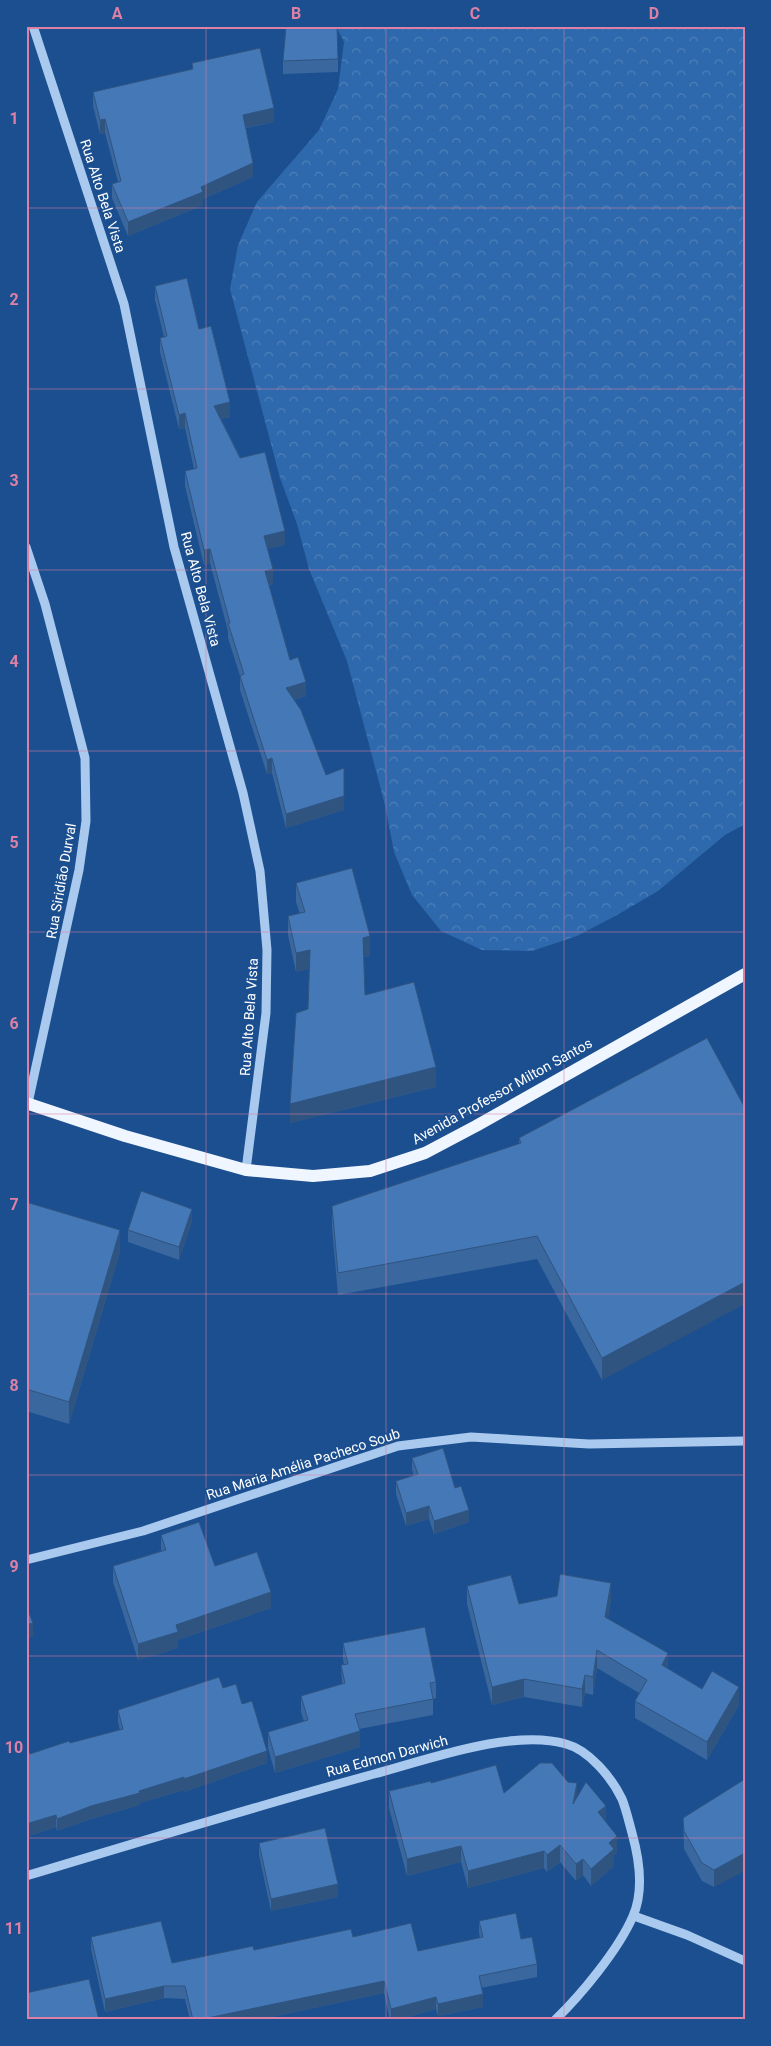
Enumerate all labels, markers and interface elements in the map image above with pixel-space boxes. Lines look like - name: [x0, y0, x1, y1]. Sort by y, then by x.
- text: A: [112, 4, 123, 23]
- text: B: [291, 4, 301, 23]
- text: C: [470, 4, 480, 23]
- text: D: [649, 4, 659, 23]
- text: 1: [9, 109, 19, 128]
- street label: Rua Alto Bela Vista: [77, 137, 129, 255]
- text: 2: [9, 290, 19, 309]
- text: 3: [9, 471, 19, 490]
- street label: Rua Alto Bela Vista: [178, 530, 224, 648]
- text: 4: [9, 652, 19, 671]
- street label: Rua Siridião Durval: [43, 822, 79, 940]
- text: 5: [9, 833, 19, 852]
- street label: Rua Alto Bela Vista: [237, 957, 261, 1077]
- text: 6: [9, 1014, 19, 1033]
- street label: Avenida Professor Milton Santos: [409, 1035, 595, 1147]
- text: 7: [9, 1195, 19, 1214]
- text: 8: [9, 1376, 19, 1395]
- street label: Rua Maria Amélia Pacheco Soub: [204, 1425, 402, 1503]
- text: 9: [9, 1557, 19, 1576]
- street label: Rua Edmon Darwich: [324, 1732, 450, 1780]
- text: 10: [5, 1738, 23, 1757]
- text: 11: [5, 1919, 23, 1938]

